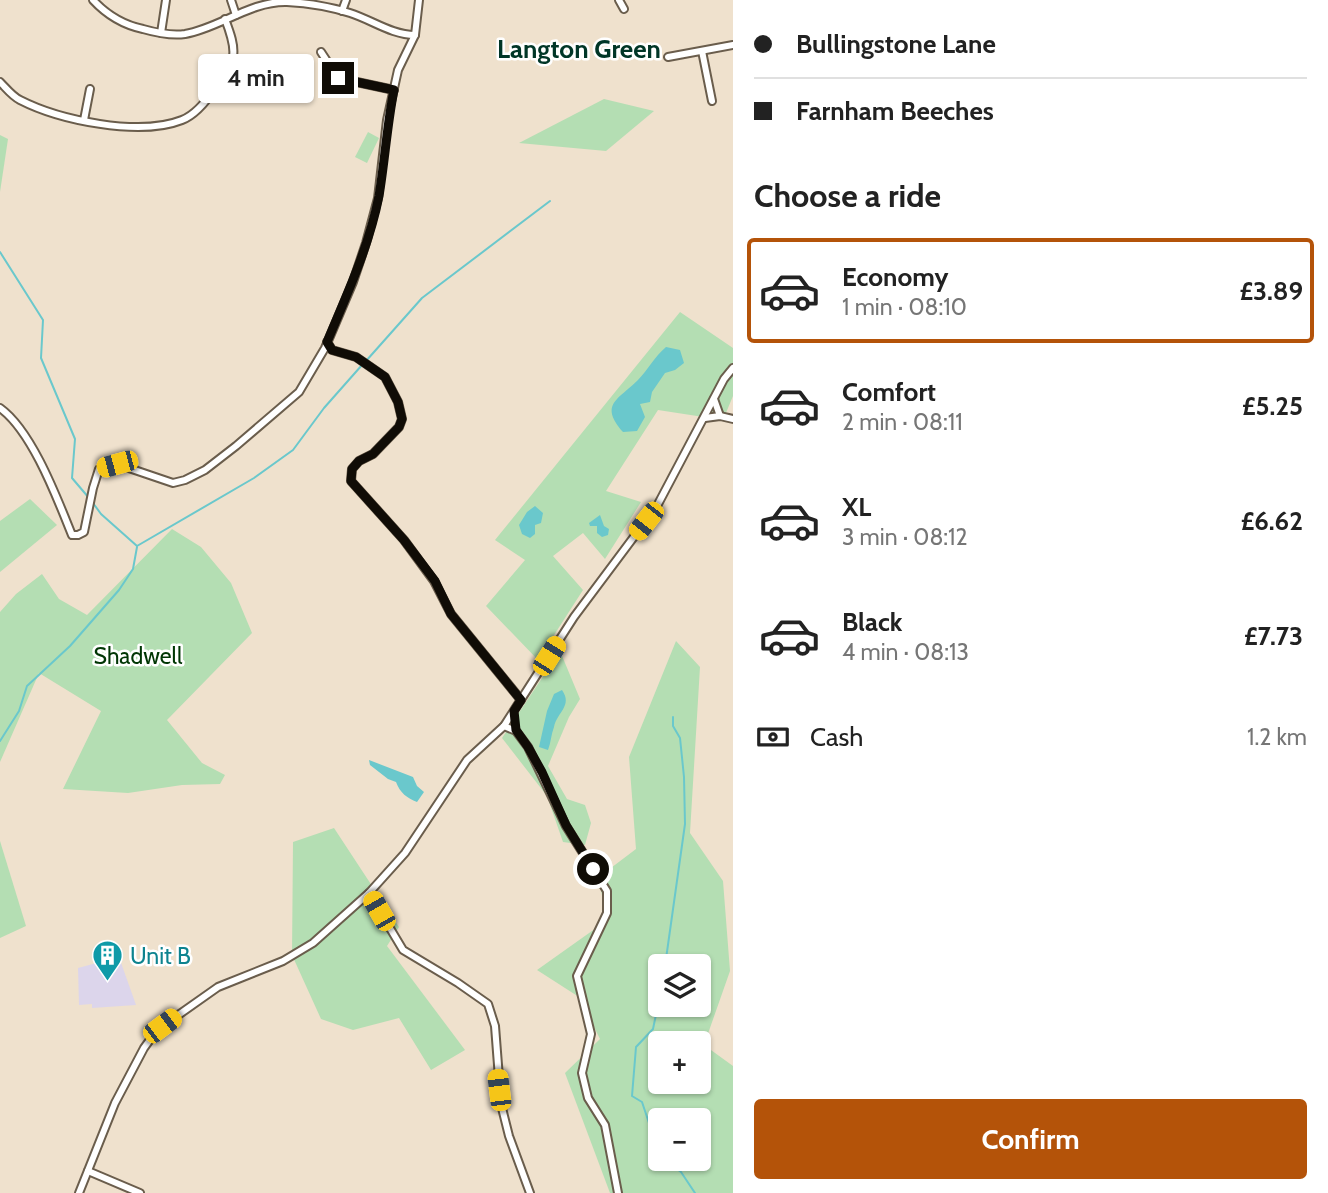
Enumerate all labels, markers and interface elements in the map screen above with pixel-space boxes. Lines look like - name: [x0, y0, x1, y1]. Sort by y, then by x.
- text: Bullingstone Lane: [796, 28, 996, 60]
- district label: Langton Green: [497, 33, 661, 65]
- callout: 4 min: [198, 54, 314, 102]
- route end: [322, 62, 354, 94]
- text: 4 min: [227, 64, 285, 92]
- text: Farnham Beeches: [796, 95, 994, 127]
- text: Choose a ride: [754, 176, 941, 215]
- icon: car: [758, 259, 821, 322]
- text: Economy: [842, 261, 948, 293]
- text: £3.89: [1239, 275, 1303, 307]
- text: 1 min · 08:10: [842, 293, 967, 321]
- icon: car: [758, 374, 821, 437]
- text: Comfort: [842, 376, 936, 408]
- text: £5.25: [1242, 390, 1303, 422]
- text: 2 min · 08:11: [842, 408, 963, 436]
- car: [94, 448, 141, 480]
- icon: car: [758, 489, 821, 552]
- text: XL: [842, 491, 871, 523]
- car: [625, 498, 668, 544]
- text: £6.62: [1241, 505, 1303, 537]
- text: 3 min · 08:12: [842, 523, 968, 551]
- icon: car: [758, 604, 821, 667]
- text: Black: [842, 606, 902, 638]
- text: £7.73: [1244, 620, 1303, 652]
- car: [529, 633, 570, 679]
- text: 4 min · 08:13: [842, 638, 969, 666]
- park label: Shadwell: [94, 642, 183, 670]
- icon: cash: [754, 718, 792, 756]
- text: Cash: [810, 721, 863, 753]
- text: 1.2 km: [1247, 723, 1307, 751]
- route start: [577, 853, 609, 885]
- car: [360, 888, 399, 934]
- building icon: Unit B: [90, 939, 124, 983]
- place label: Unit B: [130, 942, 191, 970]
- map controls: [648, 954, 711, 1171]
- button: layers: [648, 954, 711, 1017]
- car: [139, 1005, 186, 1047]
- button: +: [648, 1031, 711, 1094]
- car: [487, 1068, 512, 1112]
- button: Confirm: [754, 1099, 1307, 1179]
- button: −: [648, 1108, 711, 1171]

